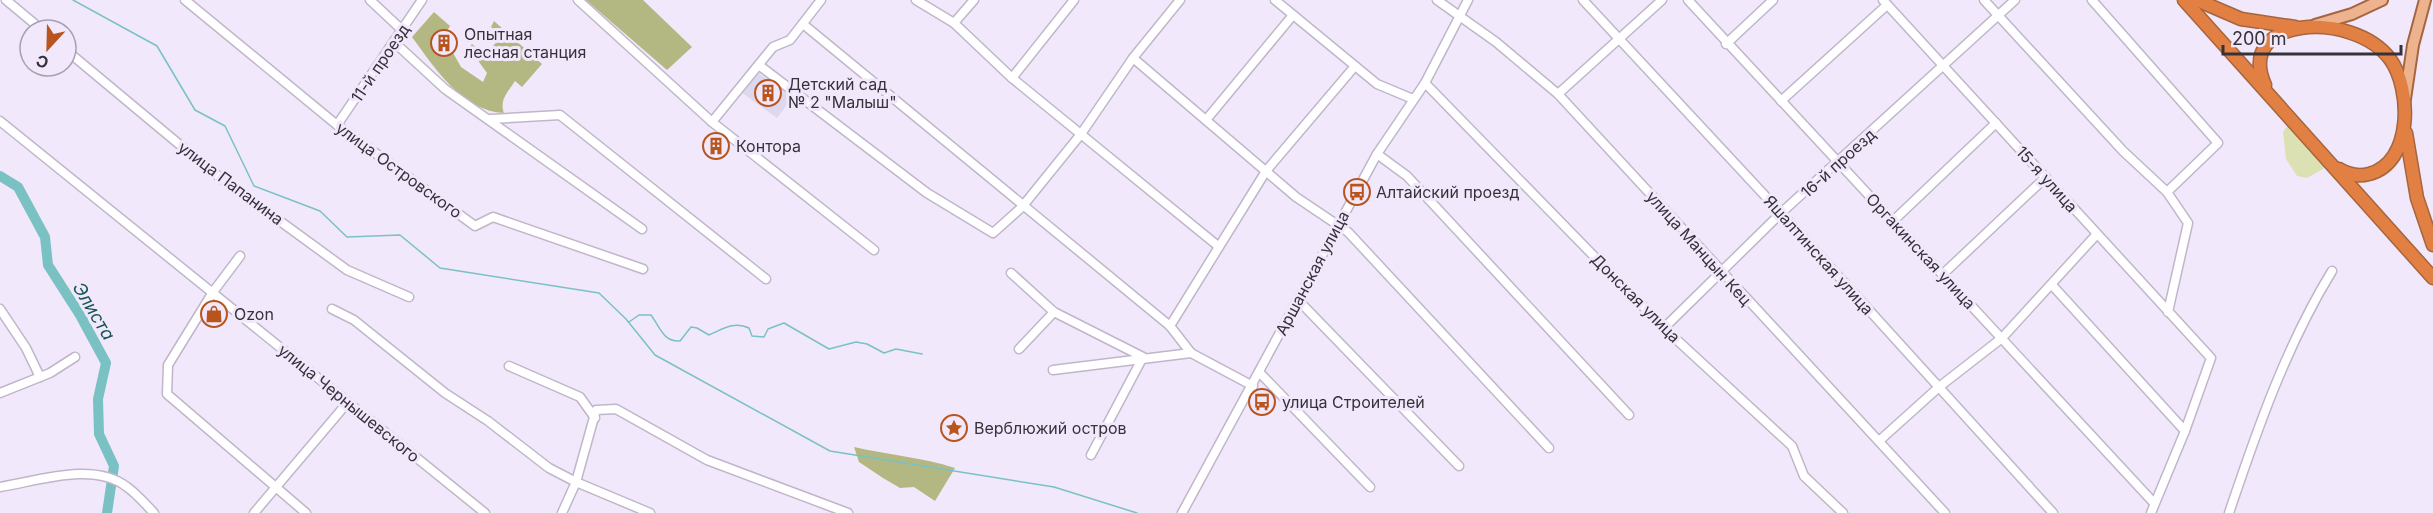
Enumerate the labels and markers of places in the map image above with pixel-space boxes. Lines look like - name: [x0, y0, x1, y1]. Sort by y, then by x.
- place label: Опытная лесная станция: [464, 24, 586, 62]
- building icon: Опытная лесная станция: [429, 28, 459, 58]
- place label: Детский сад № 2 "Малыш": [788, 74, 897, 112]
- building icon: Детский сад № 2 "Малыш": [753, 78, 783, 108]
- building icon: Контора: [701, 131, 731, 161]
- place label: Контора: [736, 136, 801, 156]
- bus stop icon: Алтайский проезд: [1342, 177, 1372, 207]
- place label: Алтайский проезд: [1376, 182, 1519, 202]
- shop icon: Ozon: [199, 299, 229, 329]
- place label: Ozon: [234, 304, 274, 324]
- bus stop icon: улица Строителей: [1247, 387, 1277, 417]
- place label: улица Строителей: [1282, 392, 1425, 412]
- place icon: Верблюжий остров: [939, 413, 969, 443]
- place label: Верблюжий остров: [974, 418, 1127, 438]

